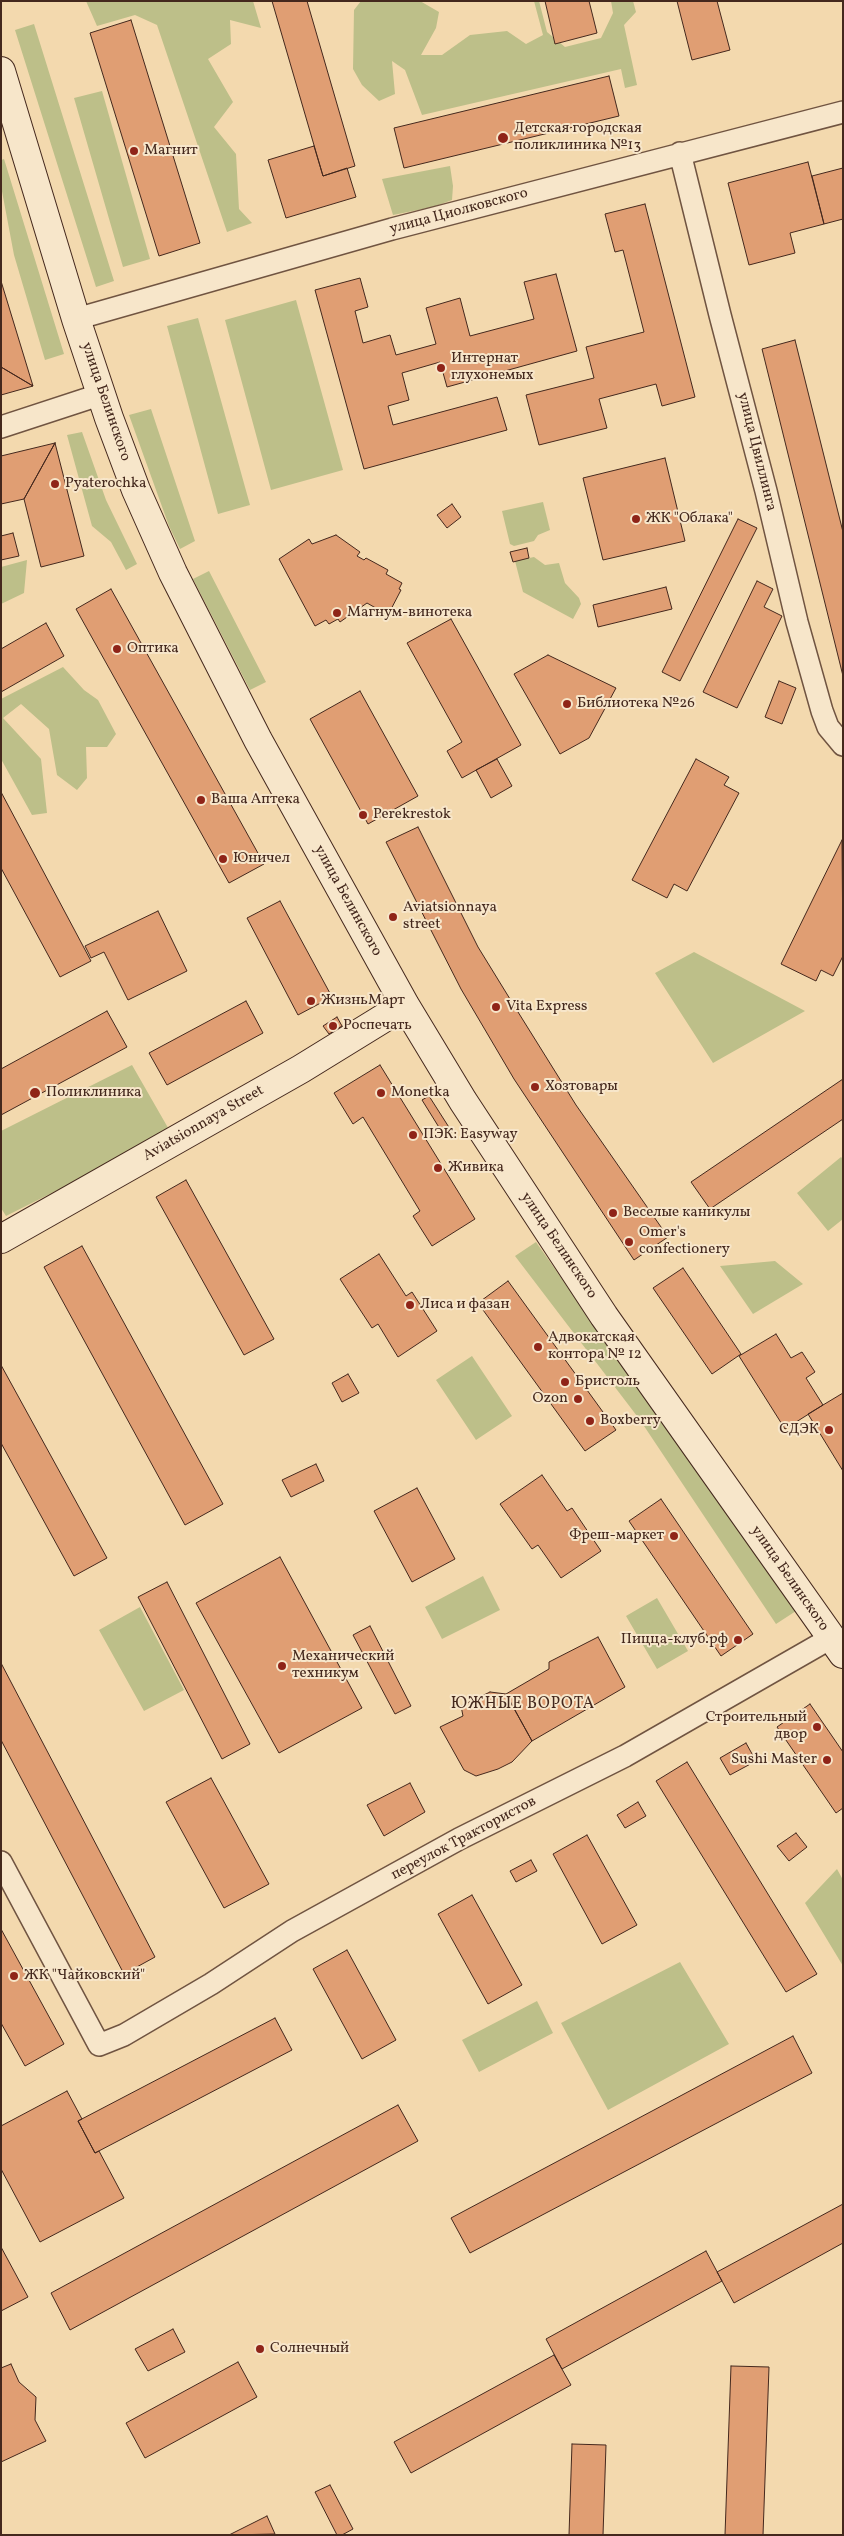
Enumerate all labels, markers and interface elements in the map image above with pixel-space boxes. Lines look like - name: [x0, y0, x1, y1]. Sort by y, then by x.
- place label: Детская городская поликлиника №13: [514, 120, 642, 155]
- marker: Детская городская поликлиника №13: [496, 131, 510, 145]
- place label: Магнит: [144, 142, 198, 160]
- marker: Магнит: [128, 145, 140, 157]
- street label: улица Циолковского: [388, 185, 530, 239]
- street label: улица Белинского: [76, 340, 134, 464]
- place label: Интернат глухонемых: [451, 350, 534, 385]
- marker: Интернат глухонемых: [435, 362, 447, 374]
- street label: улица Цвиллинга: [733, 391, 779, 513]
- place label: Pyaterochka: [65, 475, 146, 493]
- marker: Pyaterochka: [49, 478, 61, 490]
- place label: ЖК "Облака": [646, 510, 733, 528]
- marker: ЖК "Облака": [630, 513, 642, 525]
- place label: Магнум-винотека: [347, 604, 472, 622]
- marker: Магнум-винотека: [331, 607, 343, 619]
- place label: Оптика: [127, 640, 179, 658]
- marker: Оптика: [111, 643, 123, 655]
- place label: Библиотека №26: [577, 695, 695, 713]
- marker: Библиотека №26: [561, 698, 573, 710]
- place label: Ваша Аптека: [211, 791, 300, 809]
- marker: Ваша Аптека: [195, 794, 207, 806]
- place label: Perekrestok: [373, 806, 451, 824]
- marker: Perekrestok: [357, 809, 369, 821]
- street label: улица Белинского: [309, 842, 385, 960]
- place label: Юничел: [233, 850, 290, 868]
- marker: Юничел: [217, 853, 229, 865]
- place label: Aviatsionnaya street: [403, 899, 497, 934]
- marker: Aviatsionnaya street: [387, 911, 399, 923]
- place label: ЖизньМарт: [321, 992, 405, 1010]
- marker: ЖизньМарт: [305, 995, 317, 1007]
- place label: Vita Express: [506, 998, 587, 1016]
- marker: Vita Express: [490, 1001, 502, 1013]
- place label: Роспечать: [343, 1017, 412, 1035]
- marker: Роспечать: [327, 1020, 339, 1032]
- place label: Хозтовары: [545, 1078, 618, 1096]
- marker: Хозтовары: [529, 1081, 541, 1093]
- street label: Aviatsionnaya Street: [140, 1082, 268, 1166]
- place label: Поликлиника: [46, 1084, 141, 1102]
- place label: Monetka: [391, 1084, 450, 1102]
- marker: Поликлиника: [28, 1086, 42, 1100]
- marker: Monetka: [375, 1087, 387, 1099]
- place label: ПЭК: Easyway: [423, 1126, 518, 1144]
- marker: ПЭК: Easyway: [407, 1129, 419, 1141]
- place label: Живика: [448, 1159, 504, 1177]
- marker: Живика: [432, 1162, 444, 1174]
- street label: улица Белинского: [516, 1189, 600, 1303]
- place label: Веселые каникулы: [623, 1204, 750, 1222]
- marker: Веселые каникулы: [607, 1207, 619, 1219]
- place label: Omer's confectionery: [639, 1224, 730, 1259]
- marker: Omer's confectionery: [623, 1236, 635, 1248]
- place label: Лиса и фазан: [420, 1296, 510, 1314]
- marker: Лиса и фазан: [404, 1299, 416, 1311]
- place label: Адвокатская контора № 12: [548, 1329, 642, 1364]
- marker: Адвокатская контора № 12: [532, 1341, 544, 1353]
- place label: Бристоль: [575, 1373, 640, 1391]
- marker: Бристоль: [559, 1376, 571, 1388]
- place label: Ozon: [533, 1390, 568, 1408]
- marker: Ozon: [572, 1393, 584, 1405]
- place label: Boxberry: [600, 1412, 661, 1430]
- marker: Boxberry: [584, 1415, 596, 1427]
- place label: СДЭК: [779, 1421, 819, 1439]
- marker: СДЭК: [823, 1424, 835, 1436]
- street label: улица Белинского: [746, 1523, 832, 1635]
- place label: Фреш-маркет: [569, 1527, 664, 1545]
- marker: Фреш-маркет: [668, 1530, 680, 1542]
- place label: Пицца-клуб.рф: [621, 1631, 728, 1649]
- marker: Пицца-клуб.рф: [732, 1634, 744, 1646]
- place label: Механический техникум: [292, 1648, 394, 1683]
- marker: Механический техникум: [276, 1660, 288, 1672]
- district label: ЮЖНЫЕ ВОРОТА: [449, 1695, 597, 1715]
- place label: Строительный двор: [706, 1709, 807, 1744]
- marker: Строительный двор: [811, 1721, 823, 1733]
- place label: Sushi Master: [731, 1751, 817, 1769]
- marker: Sushi Master: [821, 1754, 833, 1766]
- street label: переулок Трактористов: [388, 1793, 540, 1885]
- place label: ЖК "Чайковский": [24, 1967, 145, 1985]
- marker: ЖК "Чайковский": [8, 1970, 20, 1982]
- place label: Солнечный: [270, 2340, 349, 2358]
- marker: Солнечный: [254, 2343, 266, 2355]

